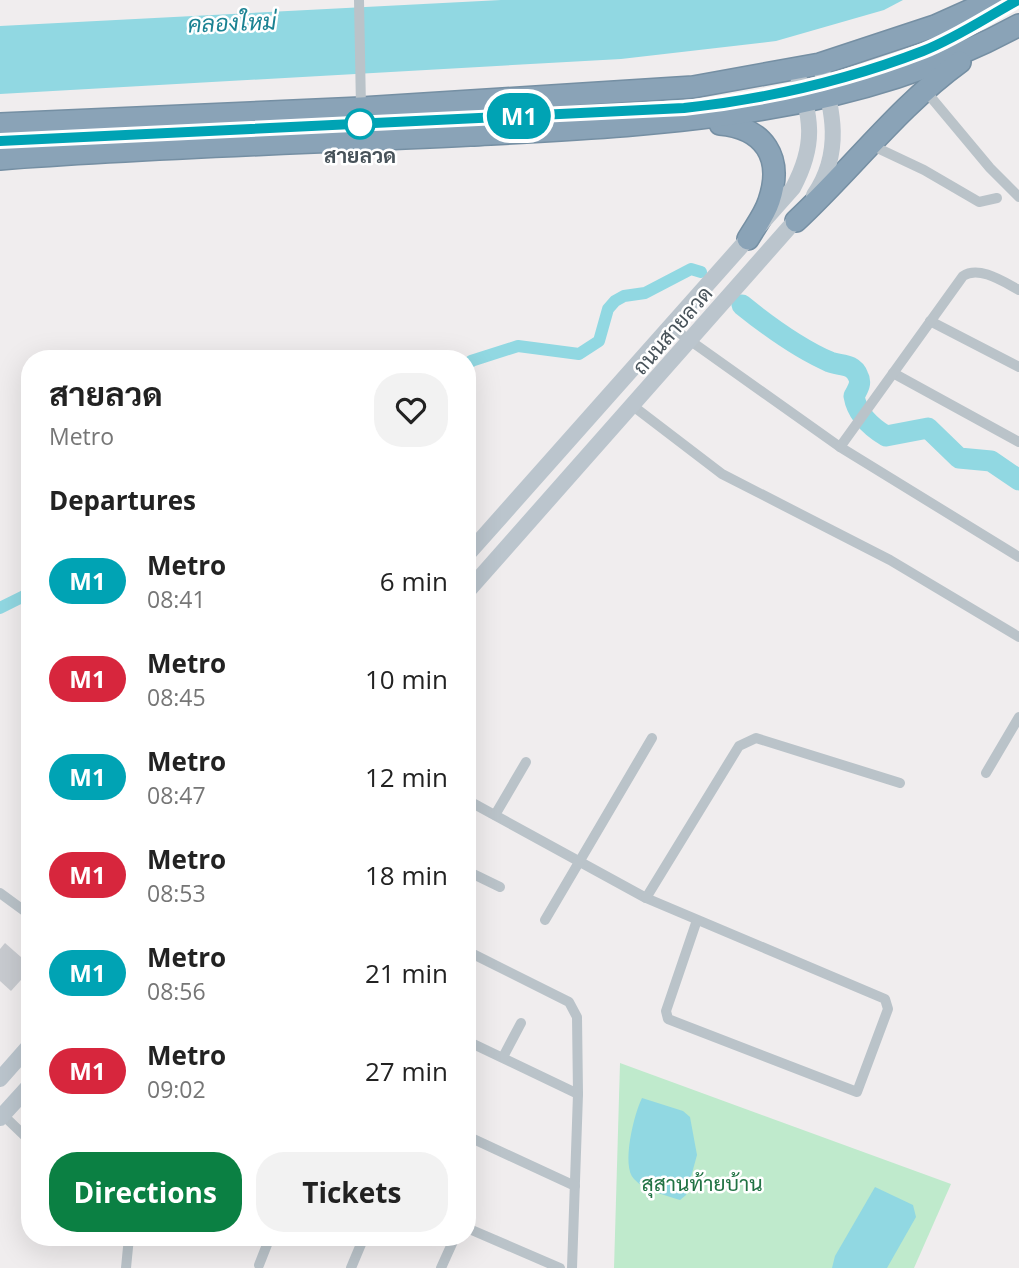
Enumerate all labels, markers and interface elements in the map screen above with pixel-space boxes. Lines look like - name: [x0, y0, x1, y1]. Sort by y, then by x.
- water label: คลองใหม่: [187, 4, 278, 40]
- line badge: M1: [488, 93, 550, 139]
- text: M1: [501, 99, 537, 132]
- marker: สายลวด: [345, 109, 375, 139]
- place label: สายลวด: [324, 141, 396, 169]
- street label: ถนนสายลวด: [626, 280, 718, 380]
- text: สายลวด: [49, 371, 163, 416]
- button: heart: [374, 373, 448, 447]
- text: Metro: [49, 420, 114, 452]
- text: Departures: [49, 482, 196, 518]
- text: Metro: [147, 547, 226, 583]
- text: 6 min: [380, 563, 448, 599]
- text: M1: [69, 564, 106, 597]
- text: 08:41: [147, 583, 206, 615]
- text: Metro: [147, 645, 226, 681]
- text: 10 min: [365, 661, 448, 697]
- text: M1: [69, 662, 106, 695]
- text: 08:45: [147, 681, 206, 713]
- text: Metro: [147, 743, 226, 779]
- text: 12 min: [365, 759, 448, 795]
- text: M1: [69, 760, 106, 793]
- text: 08:47: [147, 779, 206, 811]
- text: Metro: [147, 841, 226, 877]
- text: 18 min: [365, 857, 448, 893]
- text: M1: [69, 858, 106, 891]
- text: 08:53: [147, 877, 206, 909]
- text: Metro: [147, 939, 226, 975]
- text: 21 min: [365, 955, 448, 991]
- text: M1: [69, 956, 106, 989]
- text: 08:56: [147, 975, 206, 1007]
- text: Metro: [147, 1037, 226, 1073]
- text: 27 min: [365, 1053, 448, 1089]
- text: M1: [69, 1054, 106, 1087]
- text: 09:02: [147, 1073, 206, 1105]
- button: Directions: [49, 1152, 242, 1232]
- button: Tickets: [256, 1152, 448, 1232]
- park label: สุสานท้ายบ้าน: [641, 1169, 763, 1198]

